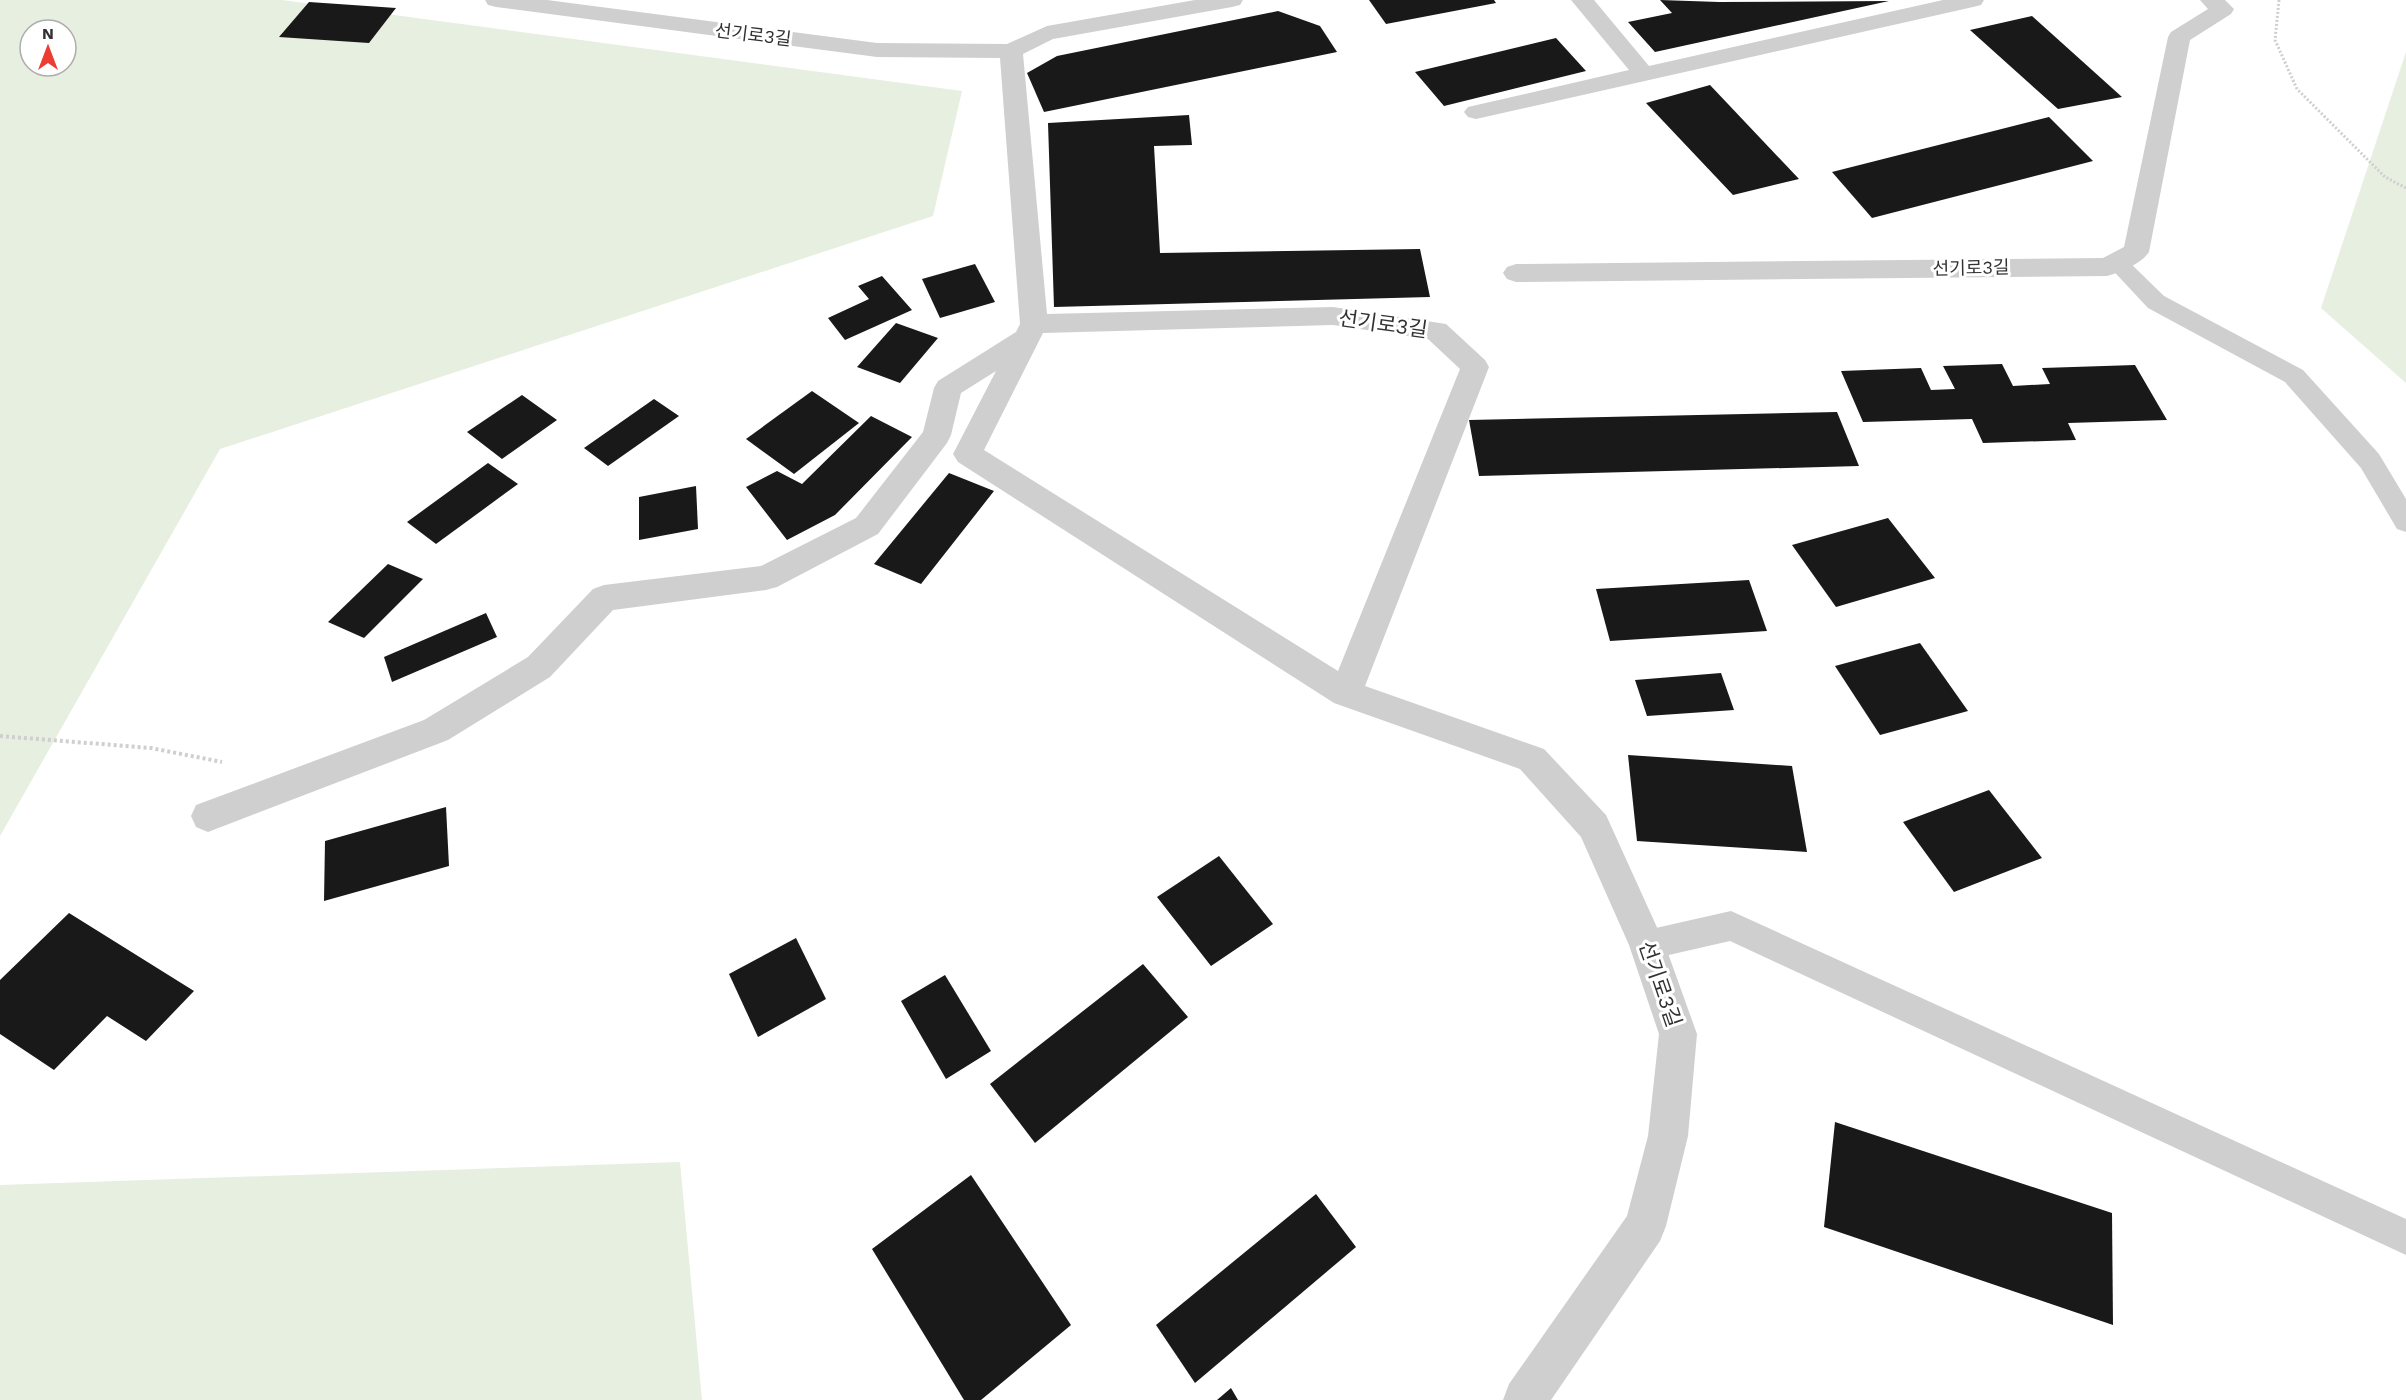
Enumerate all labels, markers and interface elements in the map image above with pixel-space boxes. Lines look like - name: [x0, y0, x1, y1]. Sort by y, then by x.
- north arrow: [18, 18, 78, 78]
- street label: 선기로3길: [714, 19, 792, 50]
- text: N: [42, 24, 54, 43]
- street label: 선기로3길: [1932, 256, 2010, 279]
- street label: 선기로3길: [1337, 305, 1429, 342]
- street label: 선기로3길: [1634, 937, 1687, 1030]

